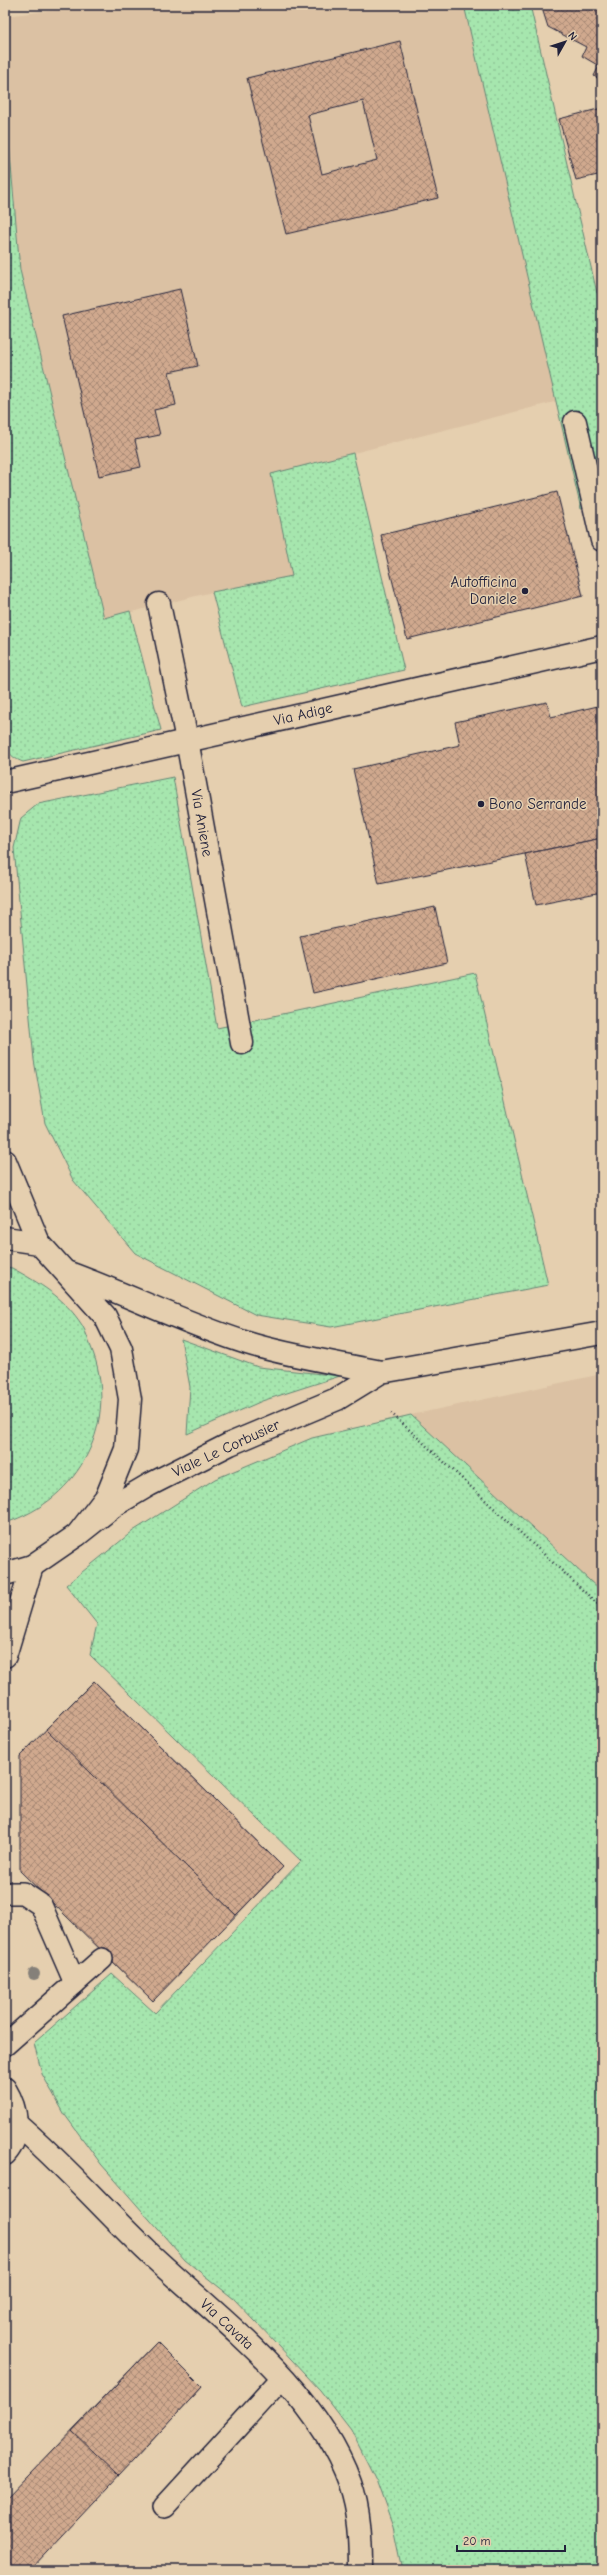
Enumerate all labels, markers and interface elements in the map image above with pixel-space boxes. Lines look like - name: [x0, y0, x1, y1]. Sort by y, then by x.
- north arrow: [545, 22, 585, 62]
- text: N: [565, 29, 580, 43]
- place label: Autofficina Daniele: [450, 573, 517, 608]
- marker: Autofficina Daniele: [520, 586, 530, 596]
- street label: Via Adige: [272, 698, 335, 729]
- street label: Via Aniene: [187, 788, 217, 858]
- place label: Bono Serrande: [489, 795, 587, 813]
- marker: Bono Serrande: [476, 799, 486, 809]
- street label: Viale Le Corbusier: [169, 1415, 283, 1481]
- street label: Via Cavata: [197, 2295, 257, 2353]
- scale bar: [457, 2527, 565, 2553]
- text: 20 m: [463, 2534, 491, 2548]

